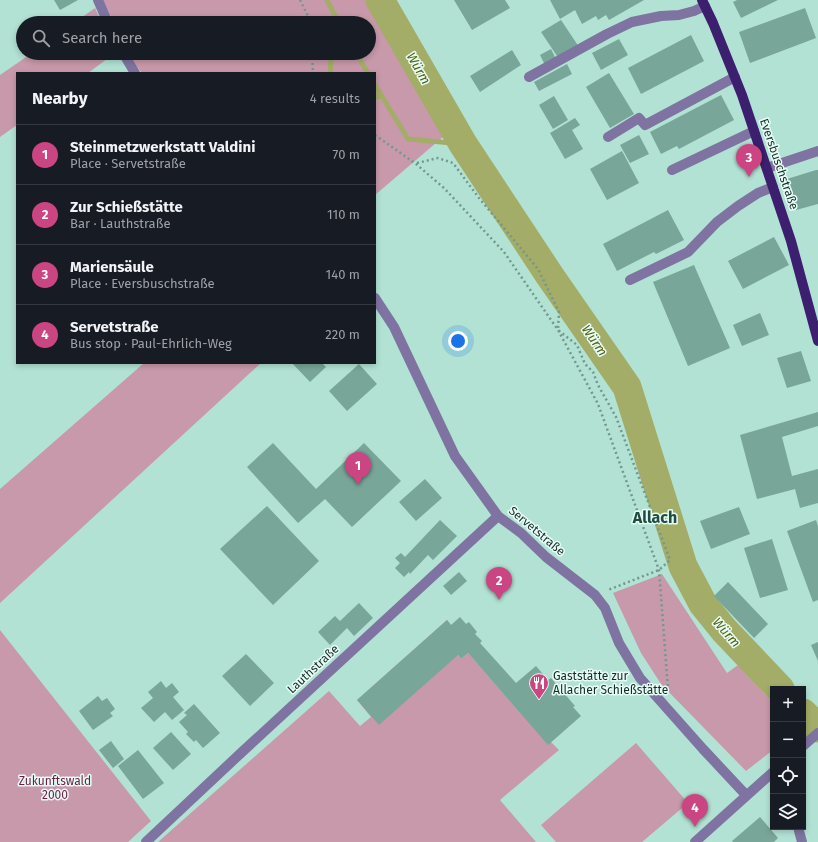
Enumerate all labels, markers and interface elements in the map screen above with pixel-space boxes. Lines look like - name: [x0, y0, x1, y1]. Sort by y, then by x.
- search box: [16, 16, 376, 60]
- icon: search: [30, 27, 52, 49]
- text: Search here: [62, 29, 142, 47]
- water label: Würm: [404, 50, 434, 87]
- text: Nearby: [32, 88, 87, 109]
- text: 4 results: [310, 91, 360, 106]
- street label: Eversbuschstraße: [757, 117, 801, 211]
- text: Steinmetzwerkstatt Valdini: [70, 138, 255, 156]
- pin: 3: [736, 144, 762, 177]
- text: 1: [42, 147, 48, 162]
- text: 70 m: [333, 147, 360, 162]
- text: Place · Servetstraße: [70, 156, 186, 171]
- text: Zur Schießstätte: [70, 198, 183, 216]
- text: 2: [42, 207, 48, 222]
- text: 110 m: [327, 207, 360, 222]
- text: Bar · Lauthstraße: [70, 216, 171, 231]
- text: Mariensäule: [70, 258, 154, 276]
- text: 3: [42, 267, 48, 282]
- text: 140 m: [326, 267, 360, 282]
- text: Place · Eversbuschstraße: [70, 276, 215, 291]
- text: Servetstraße: [70, 318, 159, 336]
- water label: Würm: [579, 322, 610, 359]
- text: 4: [41, 327, 49, 342]
- text: 220 m: [325, 327, 360, 342]
- your location: [448, 331, 468, 351]
- text: Bus stop · Paul-Ehrlich-Weg: [70, 336, 232, 351]
- pin: 1: [345, 452, 371, 485]
- street label: Servetstraße: [506, 504, 568, 558]
- district label: Allach: [632, 508, 677, 527]
- pin: 2: [486, 567, 512, 600]
- water label: Würm: [710, 615, 743, 650]
- street label: Lauthstraße: [284, 642, 342, 696]
- place label: Gaststätte zur Allacher Schießstätte: [553, 669, 668, 697]
- restaurant icon: Gaststätte zur Allacher Schießstätte: [528, 672, 550, 700]
- map controls: [770, 686, 806, 830]
- button: +: [770, 686, 806, 722]
- button: −: [770, 722, 806, 758]
- button: locate: [770, 758, 806, 794]
- park label: Zukunftswald 2000: [19, 774, 91, 802]
- pin: 4: [682, 794, 708, 827]
- button: layers: [770, 794, 806, 830]

